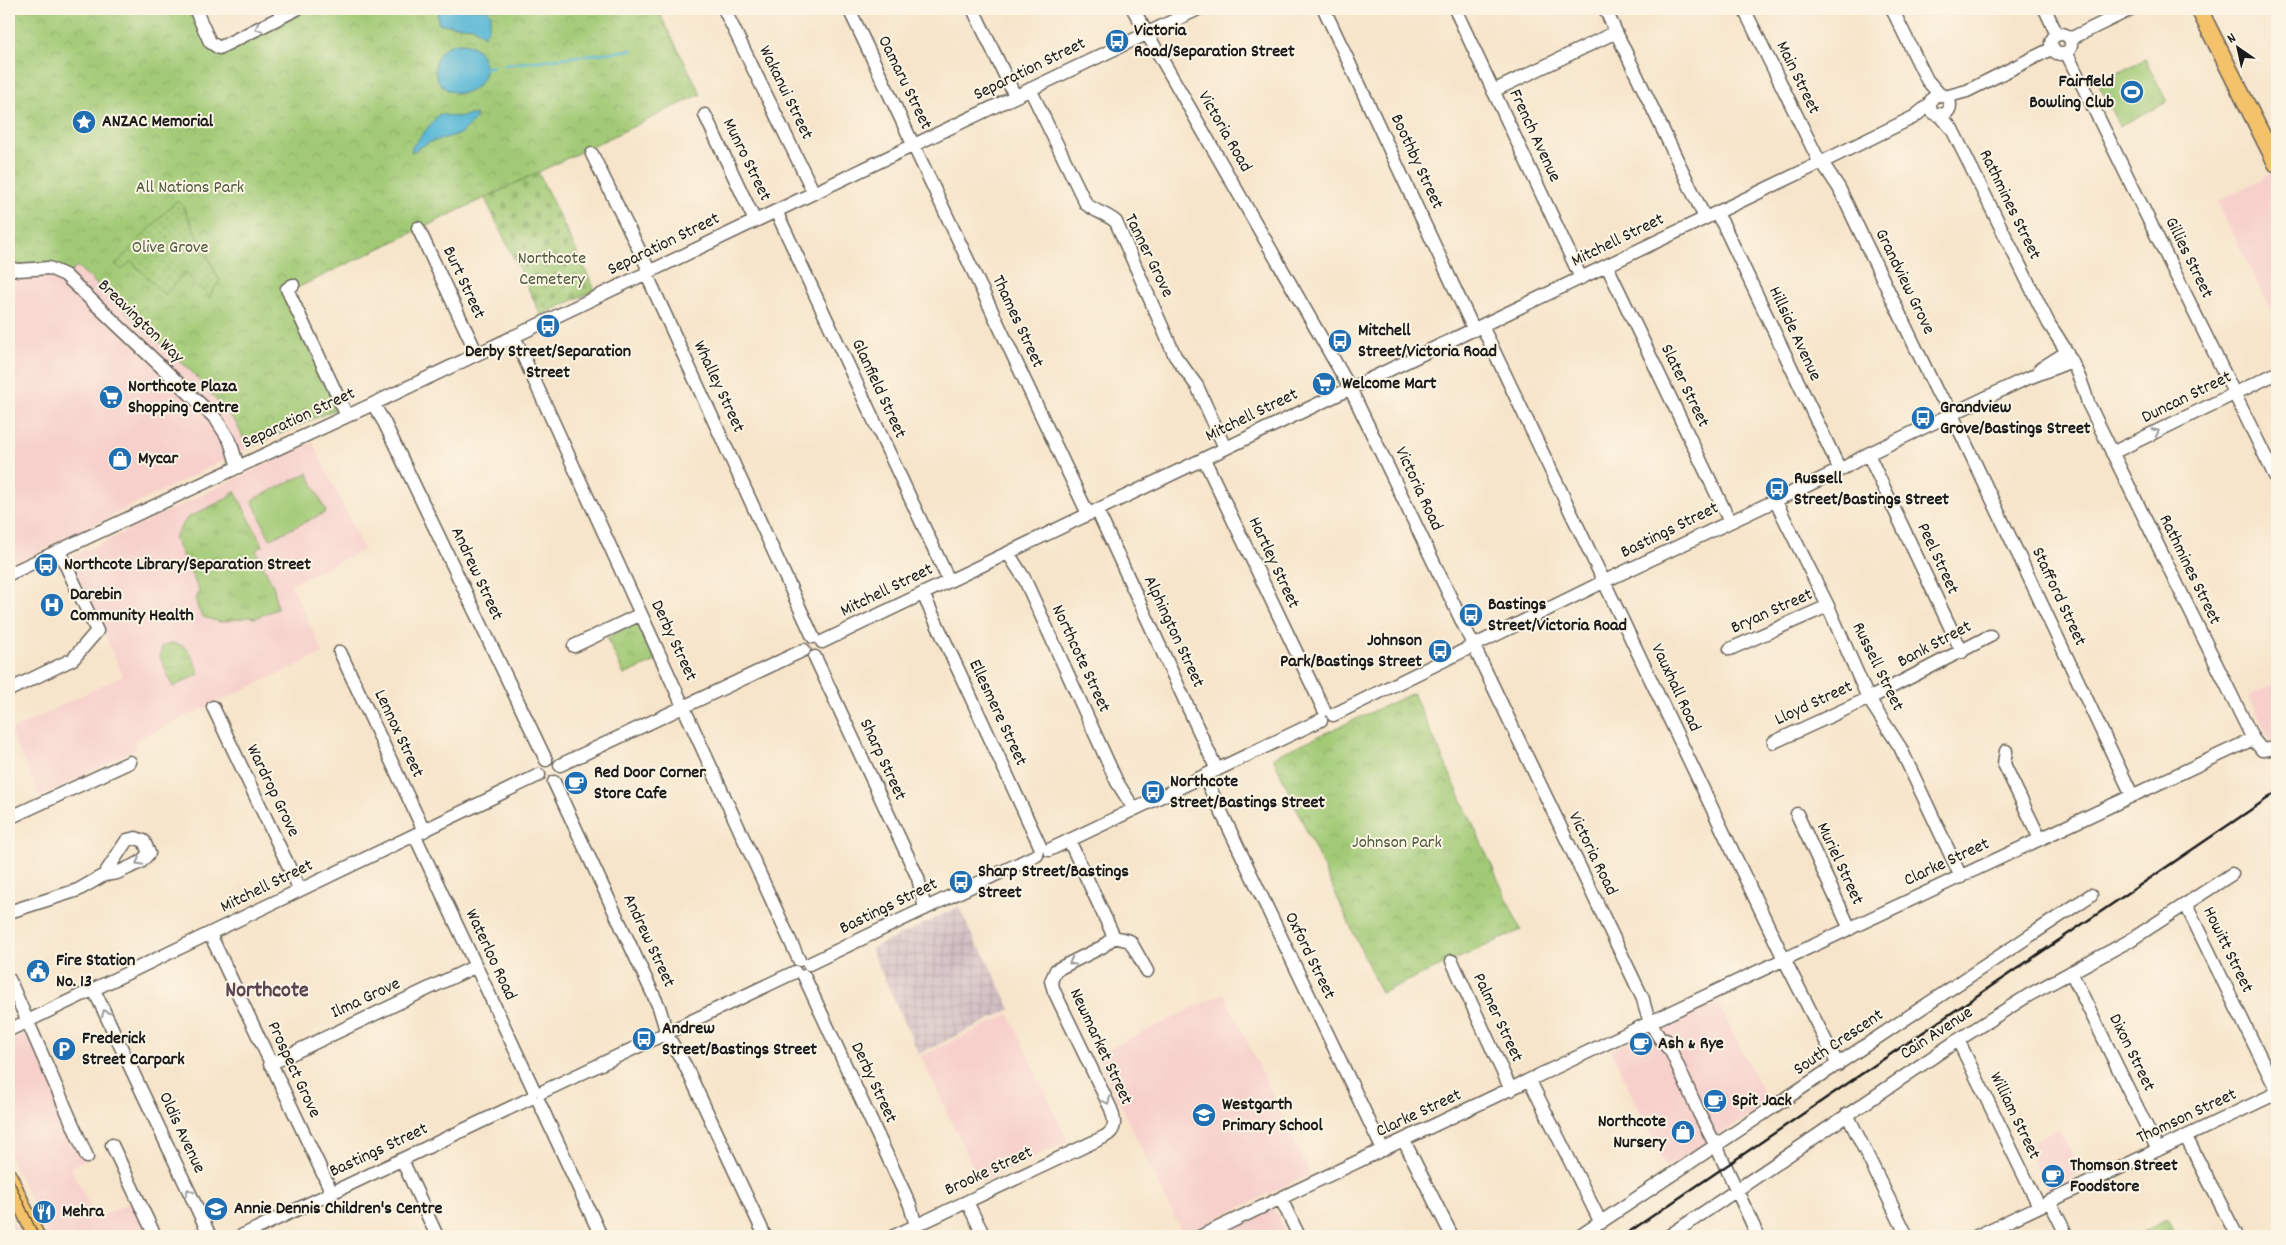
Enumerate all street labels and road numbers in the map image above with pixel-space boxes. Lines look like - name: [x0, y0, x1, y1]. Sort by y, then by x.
- street label: Oamaru Street: [870, 32, 938, 135]
- street label: Separation Street: [970, 32, 1091, 108]
- street label: Main Street: [1769, 37, 1826, 119]
- street label: Wakanui Street: [751, 42, 819, 145]
- street label: French Avenue: [1502, 85, 1566, 187]
- street label: Victoria Road: [1191, 87, 1257, 177]
- street label: Boothby Street: [1383, 110, 1449, 214]
- street label: Munro Street: [715, 114, 777, 206]
- street label: Rathmines Street: [1972, 146, 2047, 264]
- street label: Separation Street: [604, 207, 725, 283]
- street label: Mitchell Street: [1567, 208, 1669, 274]
- street label: Tanner Grove: [1117, 210, 1179, 302]
- street label: Gillies Street: [2158, 213, 2219, 303]
- street label: Grandview Grove: [1868, 225, 1940, 339]
- street label: Burt Street: [435, 243, 491, 324]
- street label: Thames Street: [985, 272, 1050, 373]
- street label: Breavington Way: [91, 274, 189, 370]
- street label: Hillside Avenue: [1761, 283, 1827, 385]
- street label: Glanfield Street: [844, 335, 912, 443]
- street label: Whalley Street: [686, 337, 750, 437]
- street label: Slater Street: [1653, 340, 1715, 432]
- street label: Duncan Street: [2138, 365, 2236, 431]
- street label: Separation Street: [239, 382, 360, 456]
- street label: Mitchell Street: [1201, 383, 1303, 449]
- street label: Victoria Road: [1388, 443, 1448, 535]
- street label: Bastings Street: [1617, 496, 1723, 565]
- street label: Rathmines Street: [2152, 511, 2227, 629]
- street label: Hartley Street: [1241, 513, 1305, 613]
- street label: Peel Street: [1910, 519, 1965, 599]
- street label: Andrew Street: [443, 523, 509, 625]
- street label: Stafford Street: [2024, 544, 2092, 651]
- street label: Mitchell Street: [836, 558, 938, 624]
- street label: Alphington Street: [1136, 572, 1210, 692]
- street label: Bryan Street: [1727, 583, 1817, 641]
- street label: Derby Street: [643, 596, 703, 686]
- street label: Northcote Street: [1044, 601, 1116, 717]
- street label: Bank Street: [1894, 615, 1977, 675]
- street label: Russell Street: [1845, 618, 1909, 716]
- street label: Vauxhall Road: [1644, 640, 1706, 736]
- street label: Ellesmere Street: [961, 656, 1033, 771]
- street label: Lloyd Street: [1771, 675, 1857, 733]
- street label: Lennox Street: [367, 686, 429, 782]
- street label: Sharp Street: [852, 715, 912, 805]
- street label: Wardrop Grove: [239, 740, 305, 842]
- street label: Victoria Road: [1561, 808, 1623, 900]
- street label: Muriel Street: [1809, 819, 1869, 910]
- street label: Clarke Street: [1900, 832, 1994, 894]
- street label: Mitchell Street: [216, 854, 318, 920]
- street label: Bastings Street: [836, 872, 942, 941]
- street label: Andrew Street: [615, 890, 681, 992]
- street label: Howitt Street: [2195, 903, 2259, 998]
- street label: Waterloo Road: [458, 905, 522, 1005]
- street label: Oxford Street: [1277, 908, 1341, 1004]
- street label: Palmer Street: [1465, 969, 1529, 1067]
- street label: Ilma Grove: [327, 972, 405, 1026]
- street label: Newmarket Street: [1062, 985, 1138, 1110]
- street label: Cain Avenue: [1896, 1001, 1978, 1067]
- street label: South Crescent: [1789, 1003, 1889, 1082]
- street label: Dixon Street: [2101, 1010, 2161, 1096]
- street label: Prospect Grove: [260, 1018, 326, 1122]
- street label: Derby Street: [843, 1038, 903, 1128]
- street label: William Street: [1982, 1068, 2046, 1164]
- street label: Clarke Street: [1372, 1083, 1466, 1145]
- street label: Thomson Street: [2133, 1083, 2241, 1151]
- street label: Oldis Avenue: [151, 1088, 211, 1178]
- street label: Bastings Street: [326, 1117, 433, 1185]
- street label: Brooke Street: [941, 1141, 1037, 1203]

